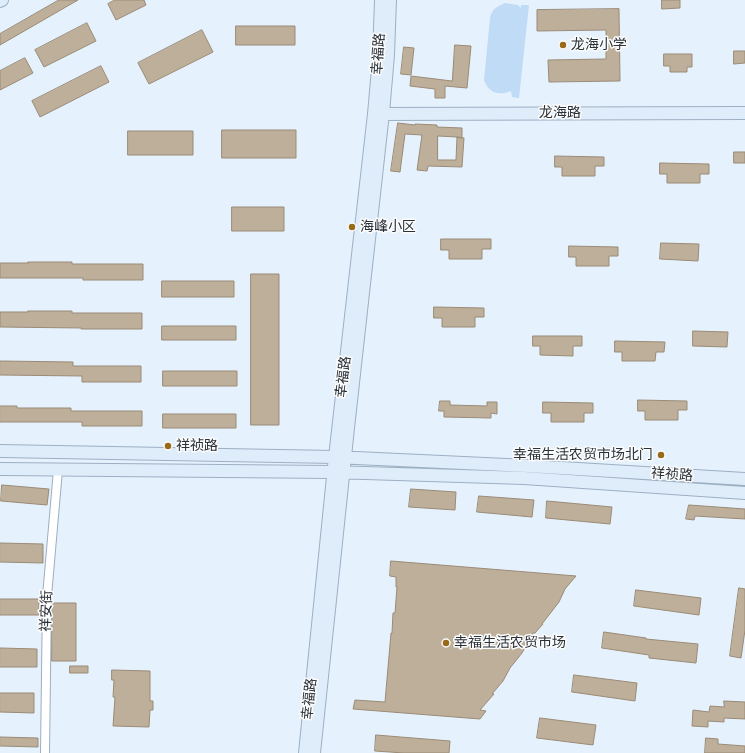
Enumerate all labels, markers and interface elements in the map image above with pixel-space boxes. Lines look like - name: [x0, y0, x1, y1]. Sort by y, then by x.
- street label: 幸福路: [369, 32, 389, 76]
- place label: 龙海小学: [571, 37, 627, 53]
- marker: 龙海小学: [558, 40, 568, 50]
- street label: 龙海路: [539, 105, 581, 121]
- place label: 海峰小区: [360, 219, 416, 235]
- marker: 海峰小区: [347, 222, 357, 232]
- street label: 幸福路: [333, 355, 355, 399]
- place label: 祥祯路: [176, 438, 218, 454]
- marker: 祥祯路: [163, 441, 173, 451]
- place label: 幸福生活农贸市场北门: [513, 447, 653, 463]
- marker: 幸福生活农贸市场北门: [656, 450, 666, 460]
- street label: 祥祯路: [650, 465, 694, 485]
- street label: 祥安街: [38, 590, 56, 632]
- place label: 幸福生活农贸市场: [454, 635, 566, 651]
- marker: 幸福生活农贸市场: [441, 638, 451, 648]
- street label: 幸福路: [299, 677, 321, 721]

